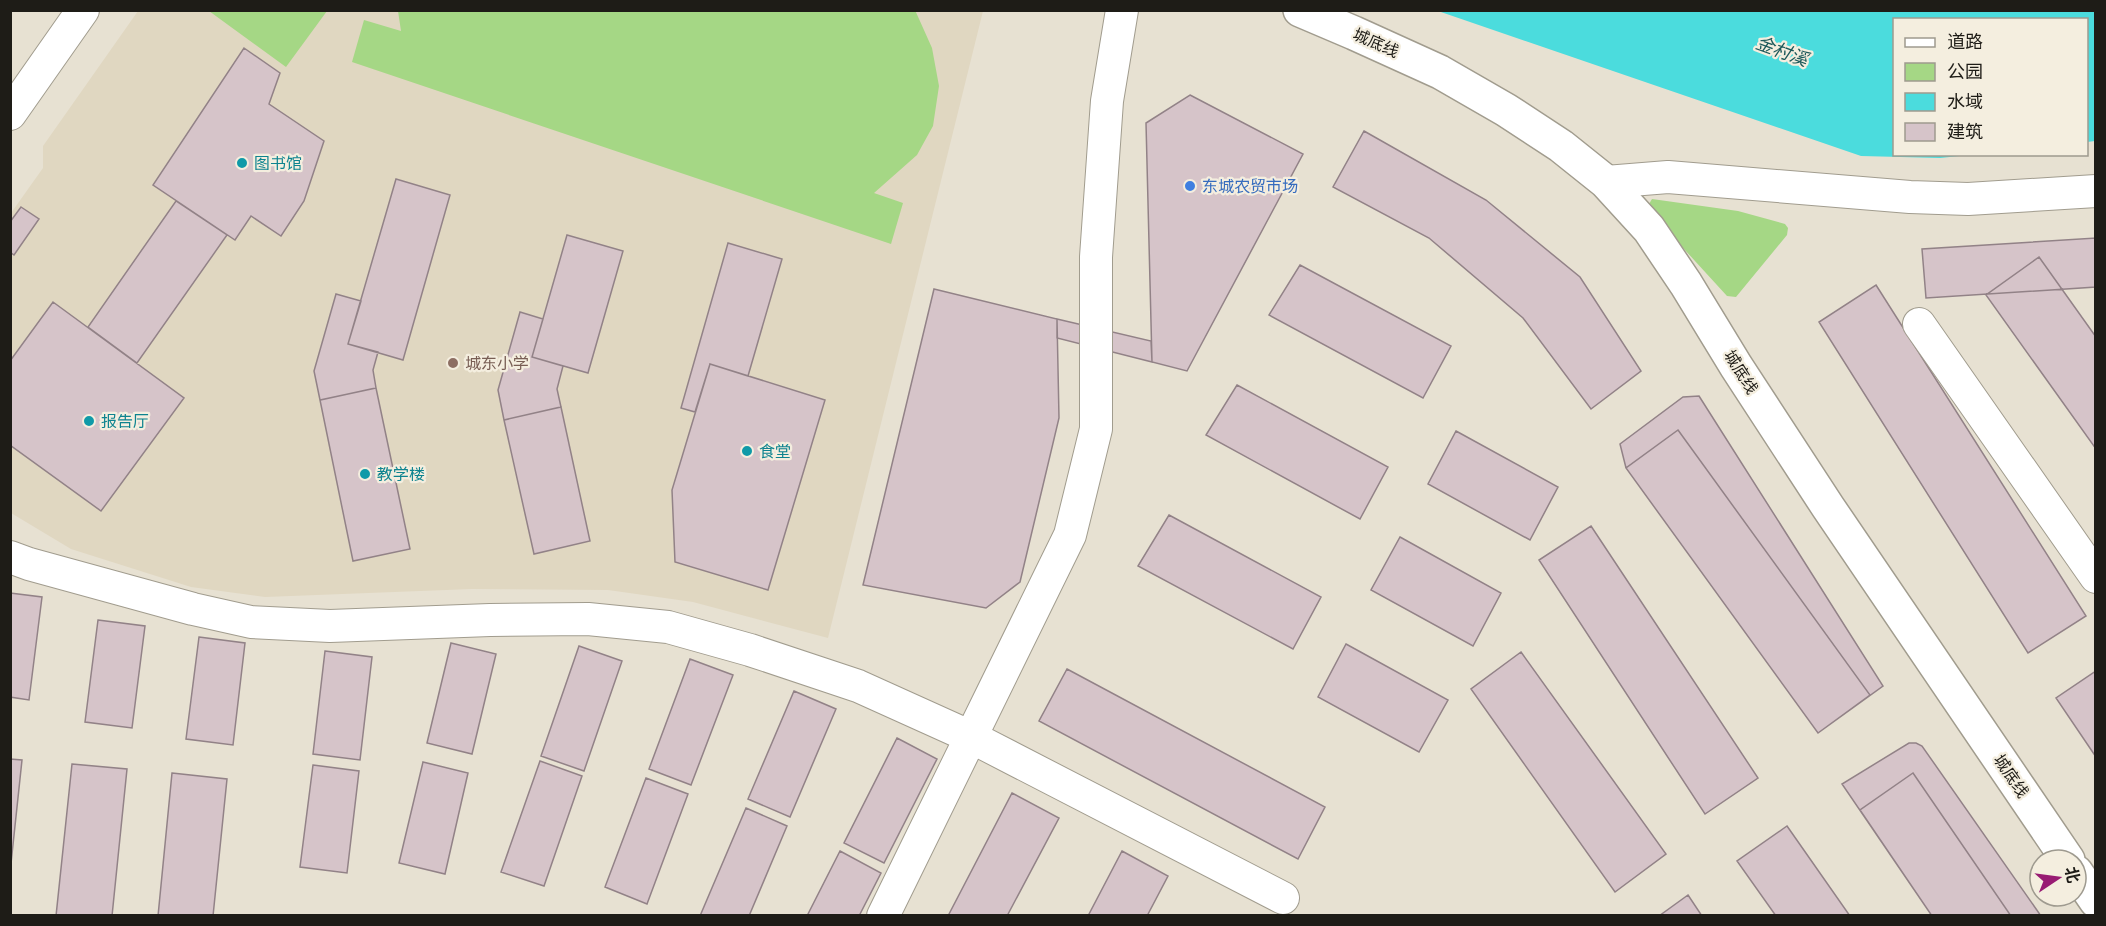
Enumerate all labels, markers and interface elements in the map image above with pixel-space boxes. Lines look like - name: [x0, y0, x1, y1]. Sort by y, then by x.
- legend: [1893, 18, 2088, 156]
- street label: 城底线: [1350, 25, 1402, 61]
- text: 道路: [1947, 31, 1983, 52]
- water label: 金村溪: [1753, 32, 1813, 71]
- text: 公园: [1947, 61, 1983, 82]
- text: 水域: [1947, 91, 1983, 112]
- text: 建筑: [1947, 121, 1983, 142]
- place label: 图书馆: [254, 154, 302, 173]
- marker: 图书馆: [235, 156, 249, 170]
- place label: 东城农贸市场: [1202, 177, 1298, 196]
- marker: 东城农贸市场: [1183, 179, 1197, 193]
- street label: 城底线: [1720, 347, 1762, 397]
- place label: 城东小学: [465, 354, 529, 373]
- marker: 城东小学: [446, 356, 460, 370]
- place label: 报告厅: [101, 412, 149, 431]
- marker: 报告厅: [82, 414, 96, 428]
- place label: 食堂: [759, 442, 791, 461]
- marker: 食堂: [740, 444, 754, 458]
- place label: 教学楼: [377, 465, 425, 484]
- marker: 教学楼: [358, 467, 372, 481]
- street label: 城底线: [1990, 751, 2032, 801]
- north arrow: [2028, 848, 2088, 908]
- text: 北: [2061, 865, 2083, 885]

